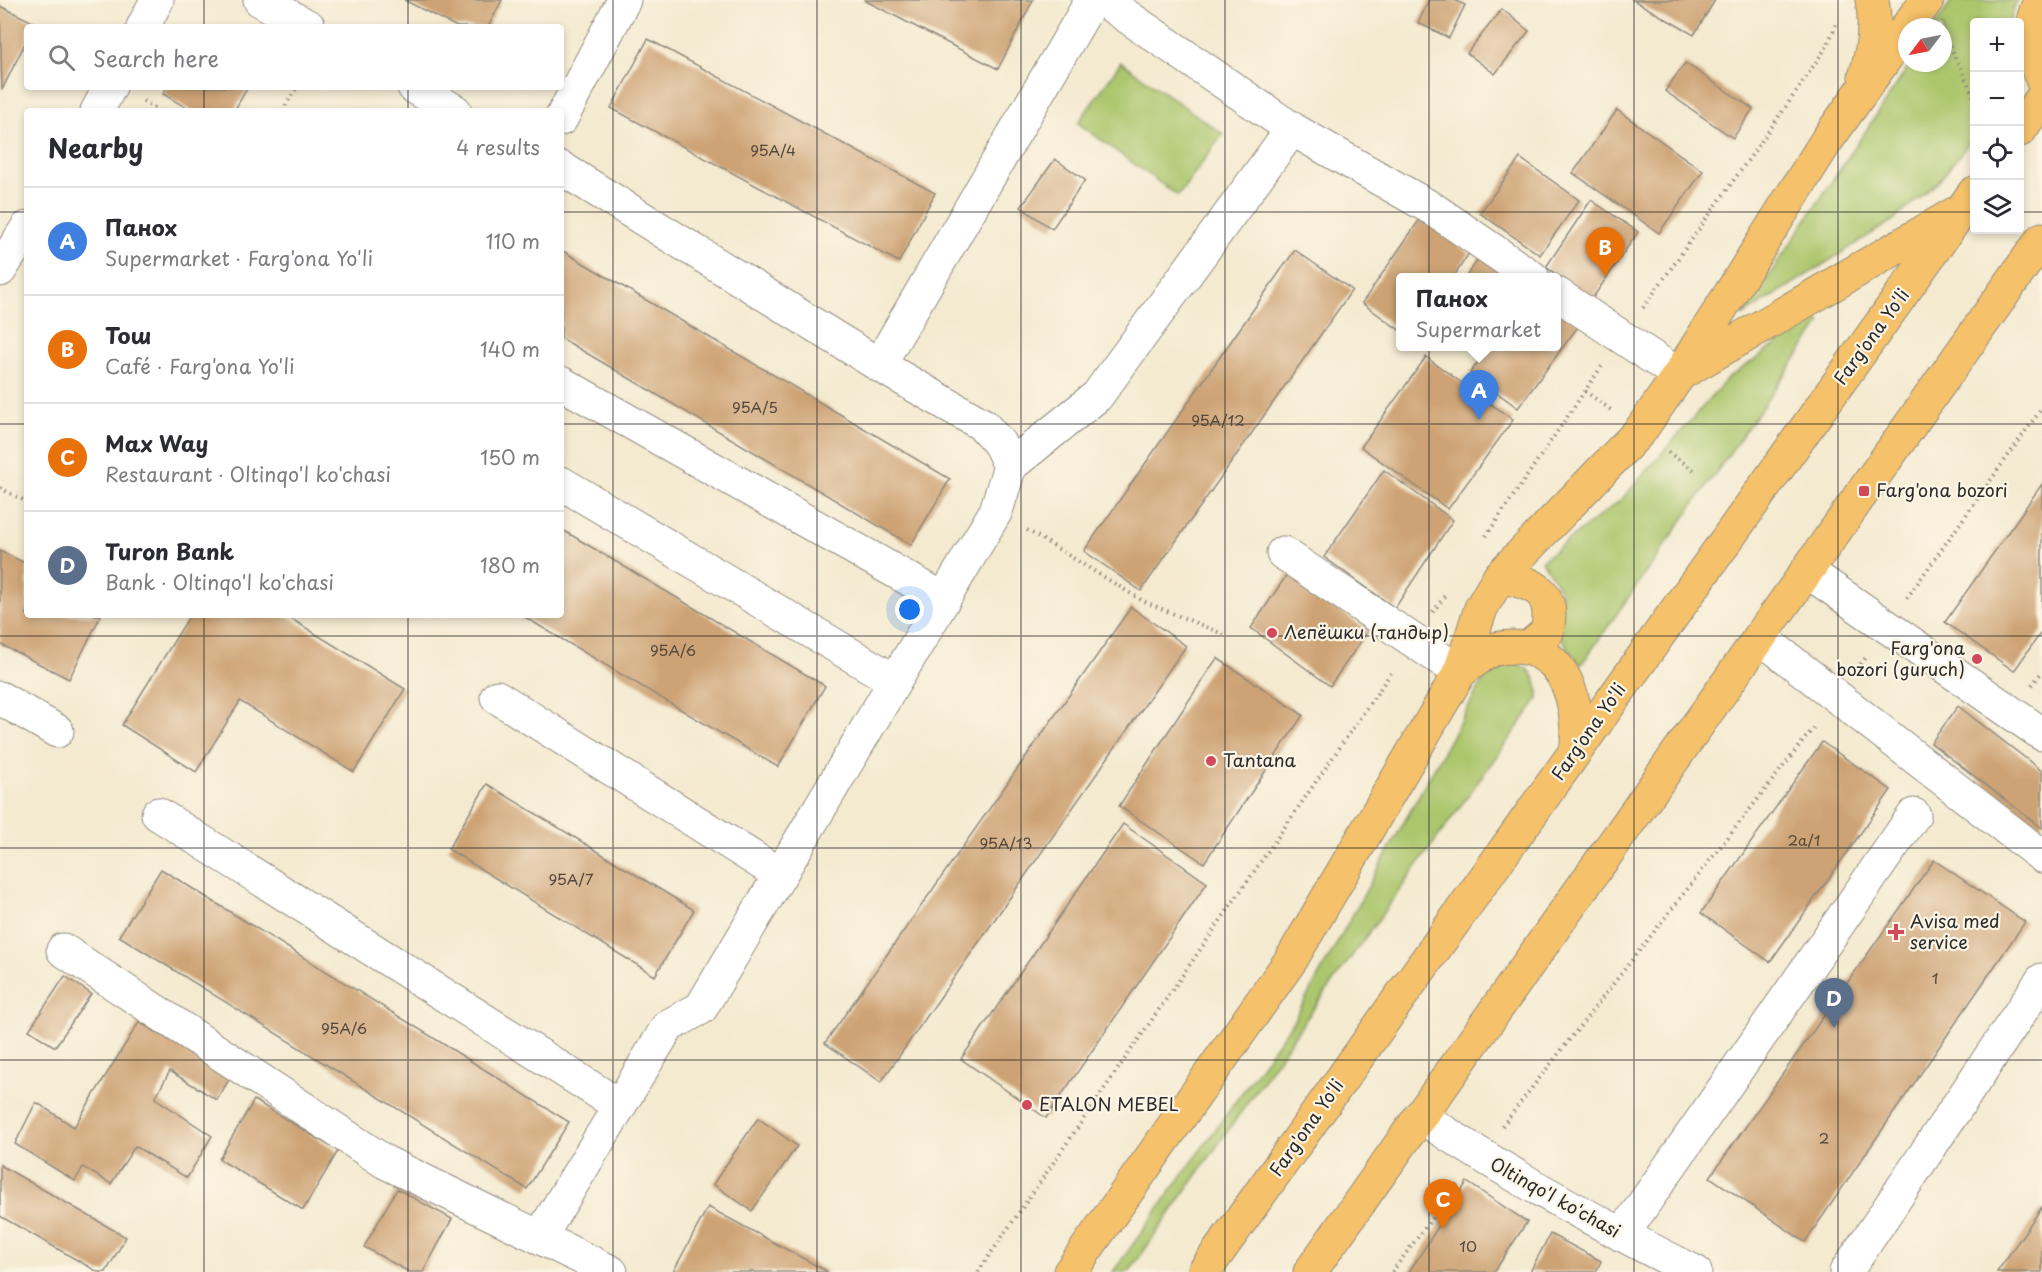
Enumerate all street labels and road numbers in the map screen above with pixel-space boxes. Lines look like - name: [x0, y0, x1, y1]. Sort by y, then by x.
- street label: Farg'ona Yo'li: [1826, 282, 1915, 390]
- street label: Farg'ona Yo'li: [1544, 677, 1631, 785]
- street label: Farg'ona Yo'li: [1262, 1073, 1349, 1181]
- street label: Oltinqo'l ko'chasi: [1486, 1150, 1626, 1244]

